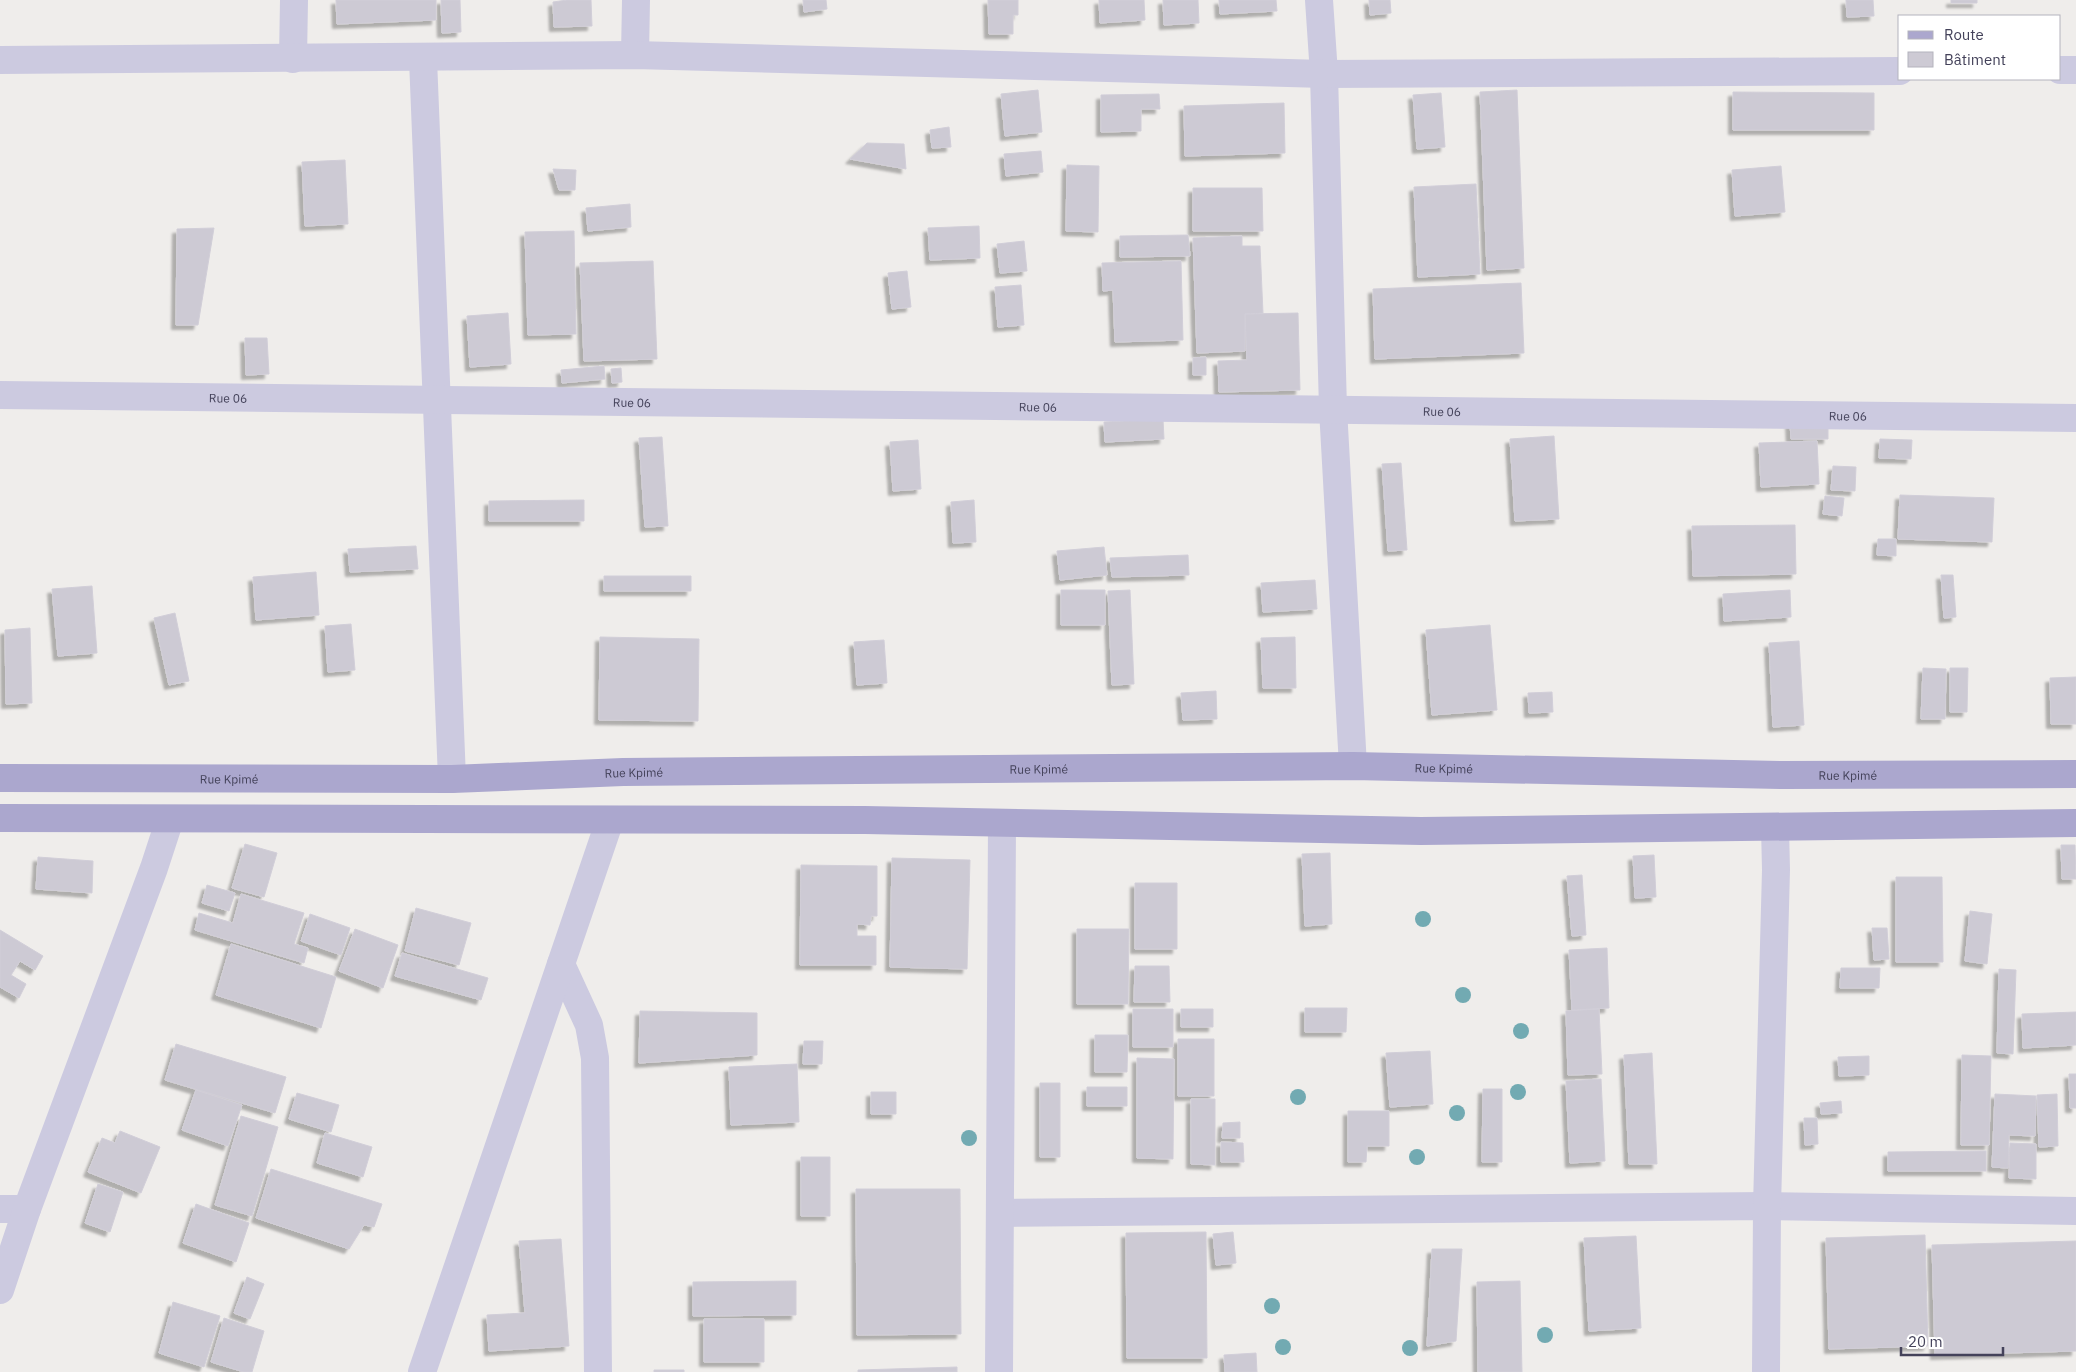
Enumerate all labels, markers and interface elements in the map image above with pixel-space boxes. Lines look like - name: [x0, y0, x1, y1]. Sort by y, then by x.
- legend: [1898, 15, 2061, 80]
- text: Route: [1944, 25, 1984, 44]
- text: Bâtiment: [1944, 50, 2006, 69]
- street label: Rue 06: [209, 390, 247, 405]
- street label: Rue 06: [613, 394, 651, 410]
- street label: Rue 06: [1019, 399, 1057, 414]
- street label: Rue 06: [1423, 403, 1461, 419]
- street label: Rue 06: [1829, 408, 1867, 423]
- street label: Rue Kpimé: [1414, 760, 1474, 776]
- street label: Rue Kpimé: [1010, 761, 1069, 776]
- street label: Rue Kpimé: [604, 764, 664, 780]
- street label: Rue Kpimé: [1818, 767, 1877, 782]
- street label: Rue Kpimé: [200, 771, 259, 786]
- scale bar: [1901, 1324, 2004, 1356]
- text: 20 m: [1908, 1332, 1943, 1351]

